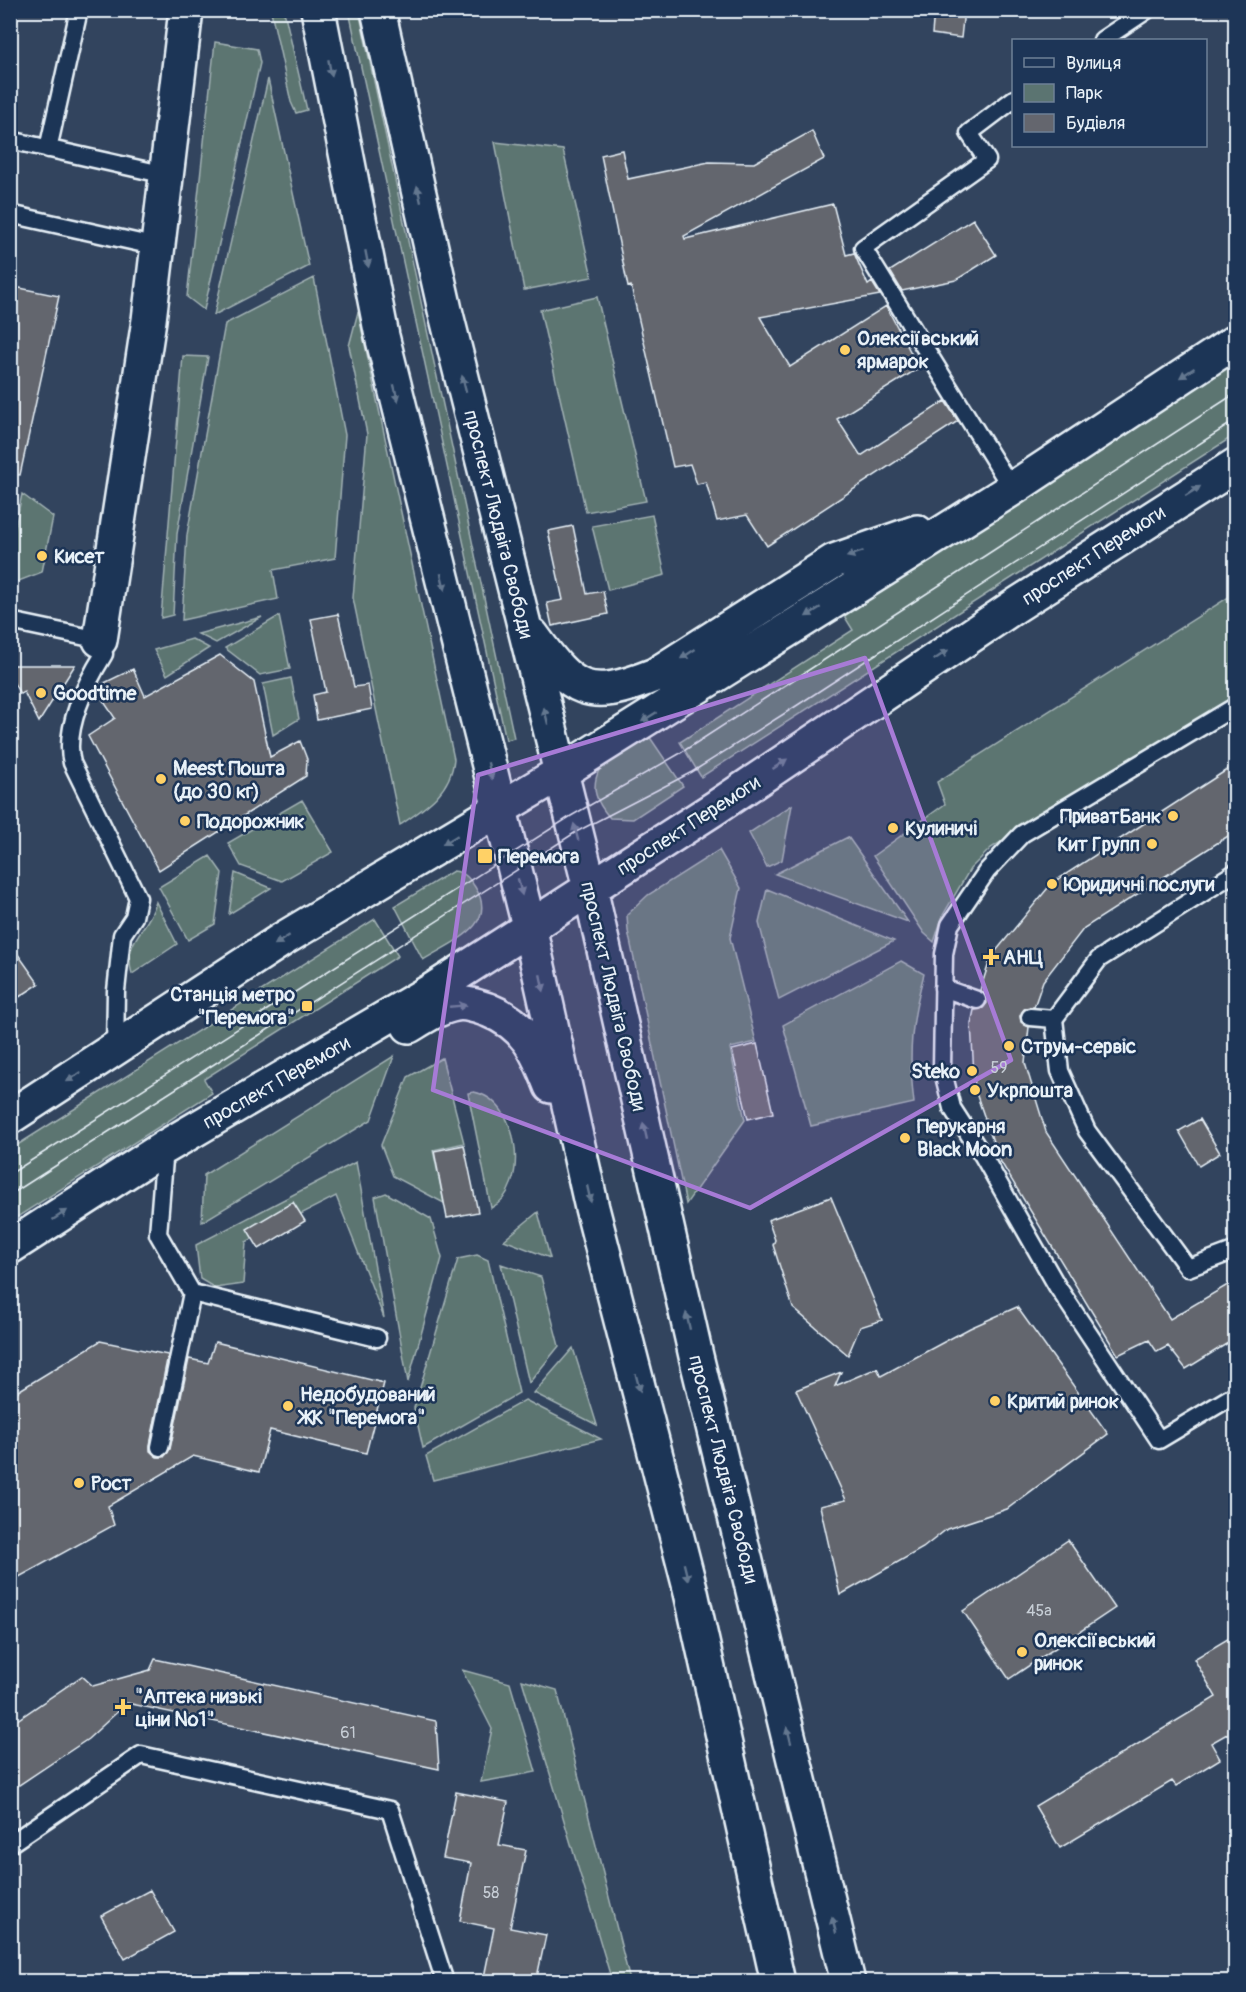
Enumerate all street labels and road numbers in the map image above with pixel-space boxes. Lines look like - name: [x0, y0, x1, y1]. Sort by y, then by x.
- street label: проспект Людвіга Свободи: [458, 407, 539, 641]
- street label: проспект Перемоги: [1017, 500, 1170, 611]
- street label: проспект Перемоги: [612, 770, 765, 881]
- street label: проспект Людвіга Свободи: [575, 879, 652, 1113]
- street label: проспект Перемоги: [198, 1030, 354, 1135]
- street label: проспект Людвіга Свободи: [683, 1352, 764, 1586]

